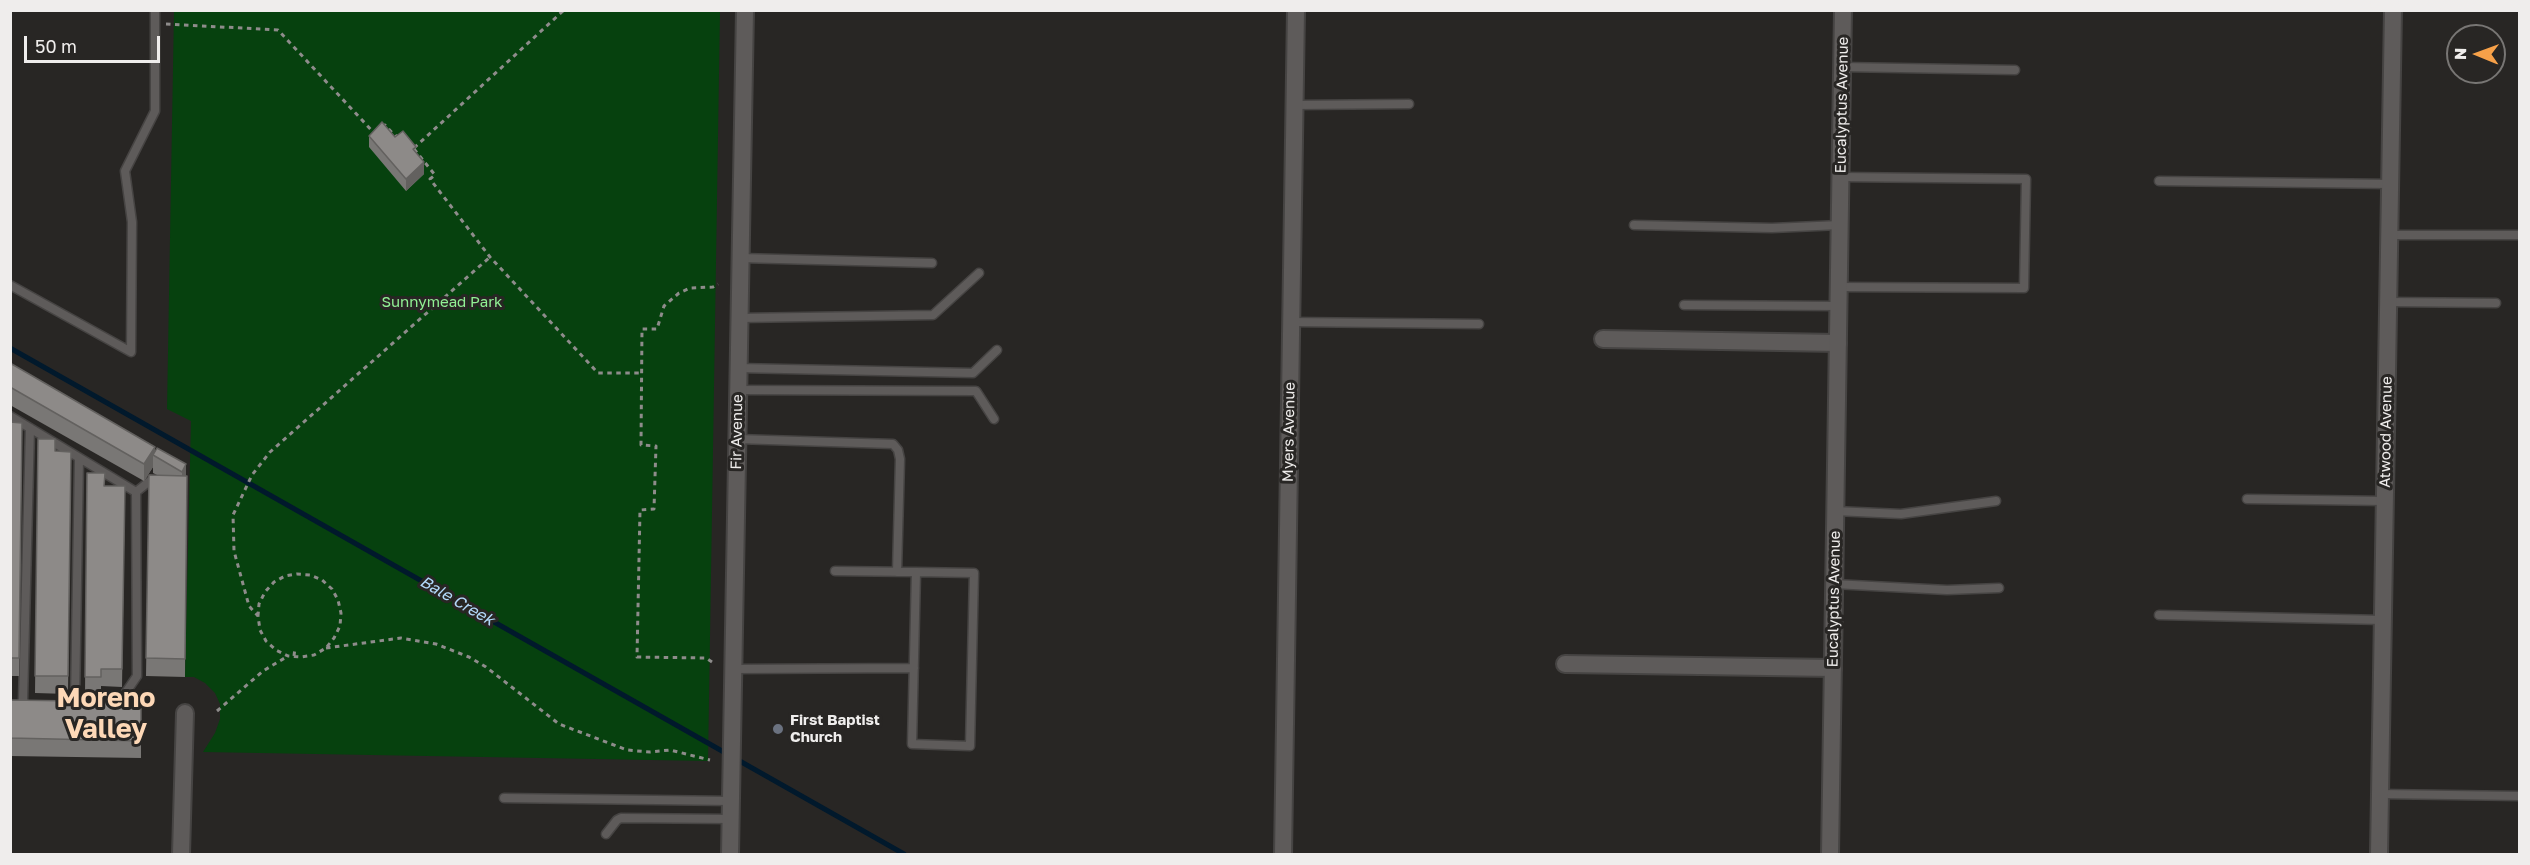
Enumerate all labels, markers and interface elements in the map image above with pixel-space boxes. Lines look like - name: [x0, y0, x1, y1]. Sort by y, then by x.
- scale bar: [27, 24, 164, 62]
- north arrow: [2446, 24, 2506, 84]
- text: 50 m: [35, 35, 77, 57]
- street label: Eucalyptus Avenue: [1832, 36, 1852, 174]
- text: N: [2450, 47, 2470, 60]
- park label: Sunnymead Park: [381, 293, 503, 311]
- street label: Atwood Avenue: [2376, 376, 2396, 488]
- street label: Myers Avenue: [1279, 382, 1299, 482]
- street label: Fir Avenue: [727, 394, 747, 470]
- street label: Eucalyptus Avenue: [1824, 530, 1844, 668]
- water label: Bale Creek: [416, 572, 498, 630]
- district label: Moreno Valley: [57, 682, 155, 745]
- place label: First Baptist Church: [790, 711, 880, 746]
- marker: First Baptist Church: [771, 722, 785, 736]

